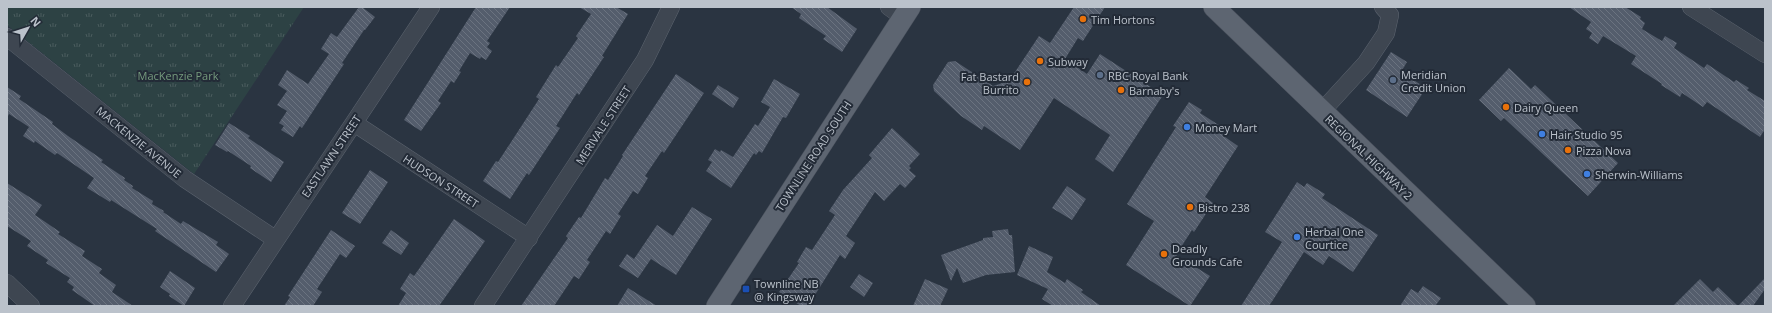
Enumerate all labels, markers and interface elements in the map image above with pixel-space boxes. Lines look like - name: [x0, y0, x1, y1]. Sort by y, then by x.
- north arrow: [8, 8, 48, 48]
- place label: Tim Hortons: [1091, 12, 1155, 27]
- text: N: [28, 13, 45, 30]
- marker: Tim Hortons: [1078, 14, 1088, 24]
- place label: Subway: [1048, 54, 1088, 69]
- marker: Subway: [1035, 56, 1045, 66]
- place label: Meridian Credit Union: [1401, 67, 1466, 95]
- park label: MacKenzie Park: [138, 68, 219, 83]
- place label: RBC Royal Bank: [1108, 68, 1188, 83]
- place label: Fat Bastard Burrito: [961, 69, 1019, 97]
- marker: RBC Royal Bank: [1095, 70, 1105, 80]
- marker: Meridian Credit Union: [1388, 75, 1398, 85]
- marker: Fat Bastard Burrito: [1022, 77, 1032, 87]
- street label: MERIVALE STREET: [572, 83, 634, 167]
- place label: Barnaby's: [1129, 83, 1179, 98]
- marker: Barnaby's: [1116, 85, 1126, 95]
- street label: TOWNLINE ROAD SOUTH: [772, 98, 854, 214]
- place label: Dairy Queen: [1514, 100, 1578, 115]
- marker: Dairy Queen: [1501, 102, 1511, 112]
- street label: MACKENZIE AVENUE: [93, 103, 185, 181]
- street label: REGIONAL HIGHWAY 2: [1322, 111, 1416, 203]
- street label: EASTLAWN STREET: [298, 112, 364, 200]
- place label: Money Mart: [1195, 120, 1257, 135]
- marker: Money Mart: [1182, 122, 1192, 132]
- place label: Hair Studio 95: [1550, 127, 1623, 142]
- marker: Hair Studio 95: [1537, 129, 1547, 139]
- place label: Pizza Nova: [1576, 143, 1631, 158]
- marker: Pizza Nova: [1563, 145, 1573, 155]
- street label: HUDSON STREET: [400, 151, 482, 211]
- place label: Sherwin-Williams: [1595, 167, 1683, 182]
- marker: Sherwin-Williams: [1582, 169, 1592, 179]
- place label: Bistro 238: [1198, 200, 1250, 215]
- marker: Bistro 238: [1185, 202, 1195, 212]
- place label: Herbal One Courtice: [1305, 224, 1364, 252]
- marker: Herbal One Courtice: [1292, 232, 1302, 242]
- place label: Deadly Grounds Cafe: [1172, 241, 1242, 269]
- marker: Deadly Grounds Cafe: [1159, 249, 1169, 259]
- place label: Townline NB @ Kingsway: [754, 276, 819, 304]
- marker: Townline NB @ Kingsway: [741, 284, 751, 294]

